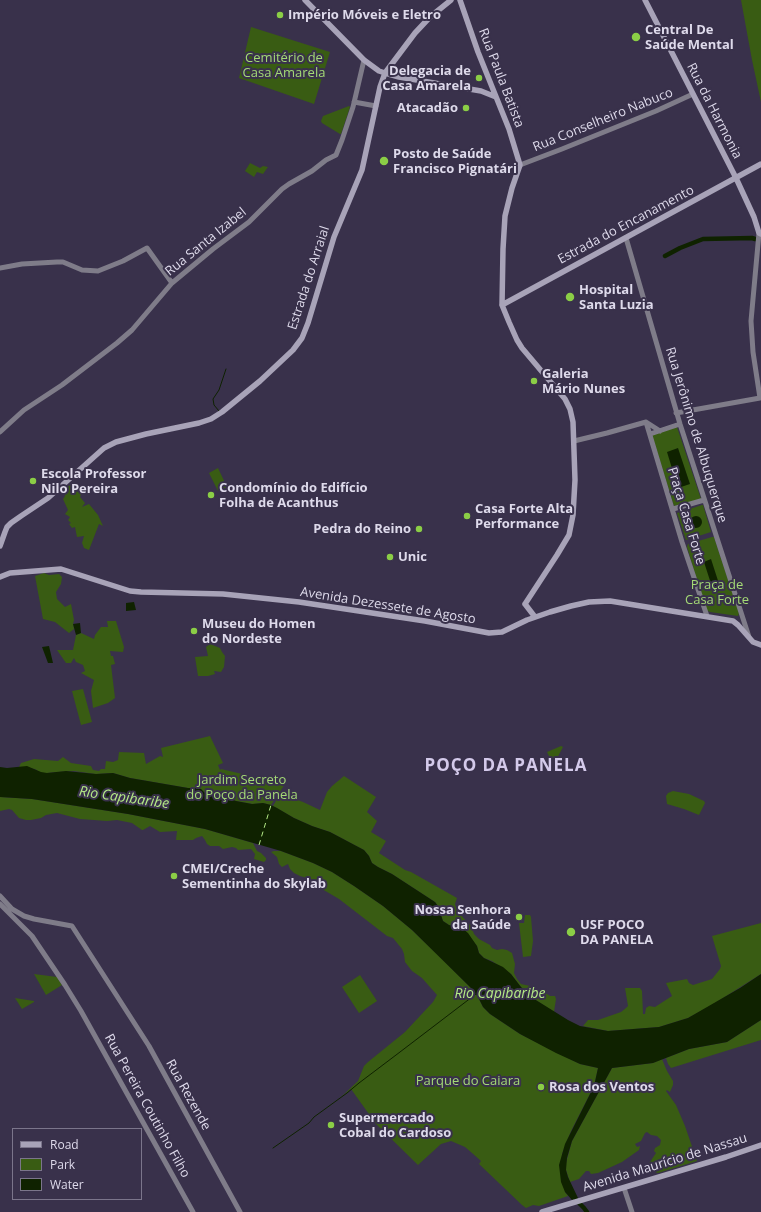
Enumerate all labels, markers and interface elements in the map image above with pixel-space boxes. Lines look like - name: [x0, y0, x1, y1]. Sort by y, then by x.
- place label: Império Móveis e Eletro: [288, 7, 441, 23]
- marker: Império Móveis e Eletro: [275, 10, 285, 20]
- place label: Central De Saúde Mental: [645, 22, 734, 53]
- street label: Rua Paula Batista: [475, 26, 527, 130]
- marker: Central De Saúde Mental: [630, 31, 642, 43]
- park label: Cemitério de Casa Amarela: [243, 50, 325, 81]
- street label: Rua da Harmonia: [683, 60, 745, 162]
- place label: Delegacia de Casa Amarela: [382, 63, 471, 94]
- marker: Delegacia de Casa Amarela: [474, 73, 484, 83]
- street label: Rua Conselheiro Nabuco: [531, 85, 675, 155]
- place label: Atacadão: [397, 100, 458, 116]
- marker: Atacadão: [461, 103, 471, 113]
- place label: Posto de Saúde Francisco Pignatári: [393, 146, 517, 177]
- marker: Posto de Saúde Francisco Pignatári: [378, 155, 390, 167]
- street label: Estrada do Encanamento: [555, 182, 697, 268]
- street label: Rua Santa Izabel: [162, 205, 250, 279]
- street label: Estrada do Arraial: [285, 224, 333, 332]
- place label: Hospital Santa Luzia: [579, 282, 653, 313]
- marker: Hospital Santa Luzia: [564, 291, 576, 303]
- street label: Rua Jerônimo de Albuquerque: [662, 345, 730, 525]
- place label: Galeria Mário Nunes: [542, 366, 625, 397]
- marker: Galeria Mário Nunes: [529, 376, 539, 386]
- street label: Praça Casa Forte: [664, 465, 708, 567]
- place label: Escola Professor Nilo Pereira: [41, 466, 146, 497]
- marker: Escola Professor Nilo Pereira: [28, 476, 38, 486]
- place label: Condomínio do Edifício Folha de Acanthus: [219, 480, 368, 511]
- marker: Condomínio do Edifício Folha de Acanthus: [206, 490, 216, 500]
- place label: Casa Forte Alta Performance: [475, 501, 573, 532]
- marker: Casa Forte Alta Performance: [462, 511, 472, 521]
- place label: Pedra do Reino: [313, 521, 411, 537]
- marker: Pedra do Reino: [414, 524, 424, 534]
- place label: Unic: [398, 549, 427, 565]
- marker: Unic: [385, 552, 395, 562]
- park label: Praça de Casa Forte: [685, 577, 749, 608]
- street label: Avenida Dezessete de Agosto: [299, 584, 477, 628]
- place label: Museu do Homen do Nordeste: [202, 616, 316, 647]
- marker: Museu do Homen do Nordeste: [189, 626, 199, 636]
- district label: POÇO DA PANELA: [425, 756, 587, 776]
- park label: Jardim Secreto do Poço da Panela: [186, 772, 298, 803]
- water label: Rio Capibaribe: [78, 783, 170, 813]
- place label: CMEI/Creche Sementinha do Skylab: [182, 861, 326, 892]
- marker: CMEI/Creche Sementinha do Skylab: [169, 871, 179, 881]
- place label: Nossa Senhora da Saúde: [414, 902, 511, 933]
- marker: Nossa Senhora da Saúde: [514, 912, 524, 922]
- place label: USF POCO DA PANELA: [580, 917, 653, 948]
- marker: USF POCO DA PANELA: [565, 926, 577, 938]
- water label: Rio Capibaribe: [455, 986, 545, 1002]
- street label: Rua Pereira Coutinho Filho: [101, 1032, 193, 1180]
- street label: Rua Rezende: [162, 1057, 214, 1133]
- park label: Parque do Caiara: [416, 1073, 520, 1089]
- place label: Rosa dos Ventos: [549, 1079, 654, 1095]
- marker: Rosa dos Ventos: [536, 1082, 546, 1092]
- place label: Supermercado Cobal do Cardoso: [339, 1110, 451, 1141]
- marker: Supermercado Cobal do Cardoso: [326, 1120, 336, 1130]
- legend: [12, 1128, 142, 1200]
- street label: Avenida Maurício de Nassau: [581, 1131, 749, 1195]
- text: Road: [50, 1136, 79, 1153]
- text: Park: [50, 1156, 75, 1173]
- text: Water: [50, 1176, 84, 1193]

